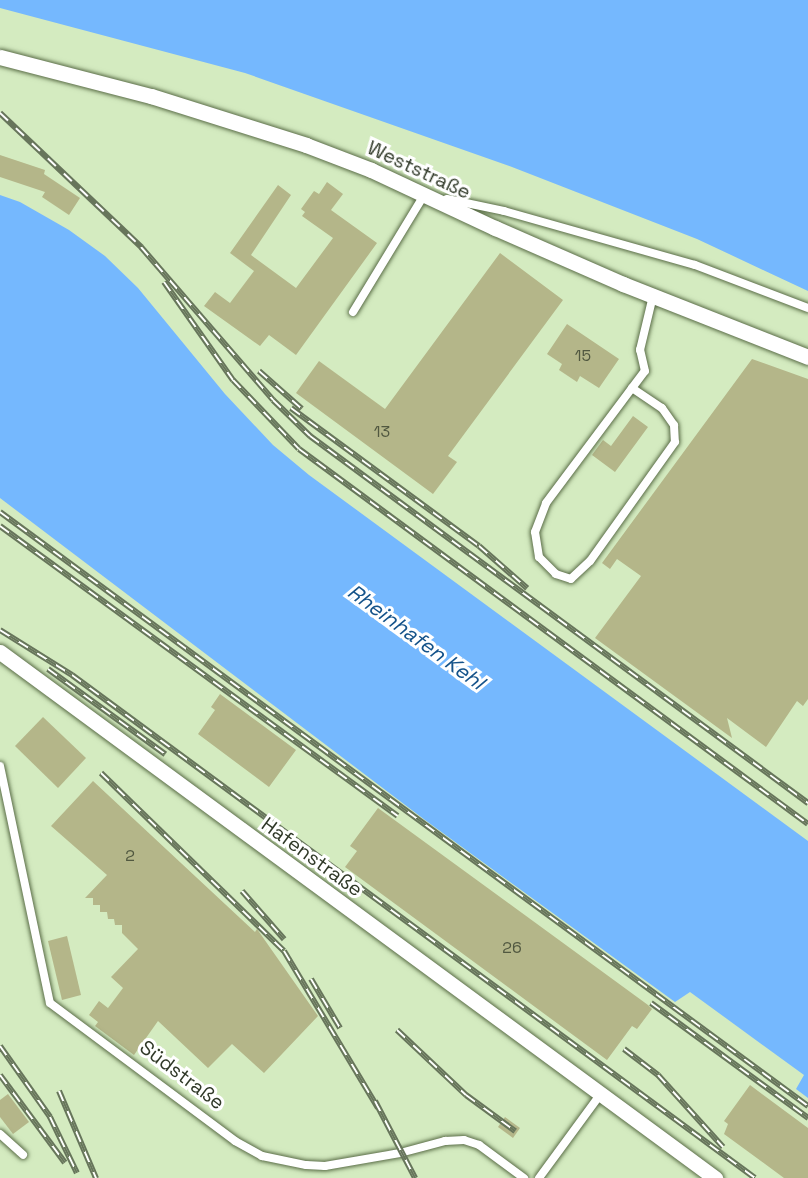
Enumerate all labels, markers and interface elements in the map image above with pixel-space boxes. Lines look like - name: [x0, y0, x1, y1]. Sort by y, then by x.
- street label: Weststraße: [364, 136, 474, 204]
- house number: 15: [575, 346, 591, 366]
- house number: 13: [374, 422, 390, 442]
- water label: Rheinhafen Kehl: [343, 579, 489, 695]
- street label: Hafenstraße: [257, 812, 367, 902]
- house number: 2: [125, 846, 135, 866]
- house number: 26: [502, 938, 522, 958]
- street label: Südstraße: [135, 1035, 229, 1115]

